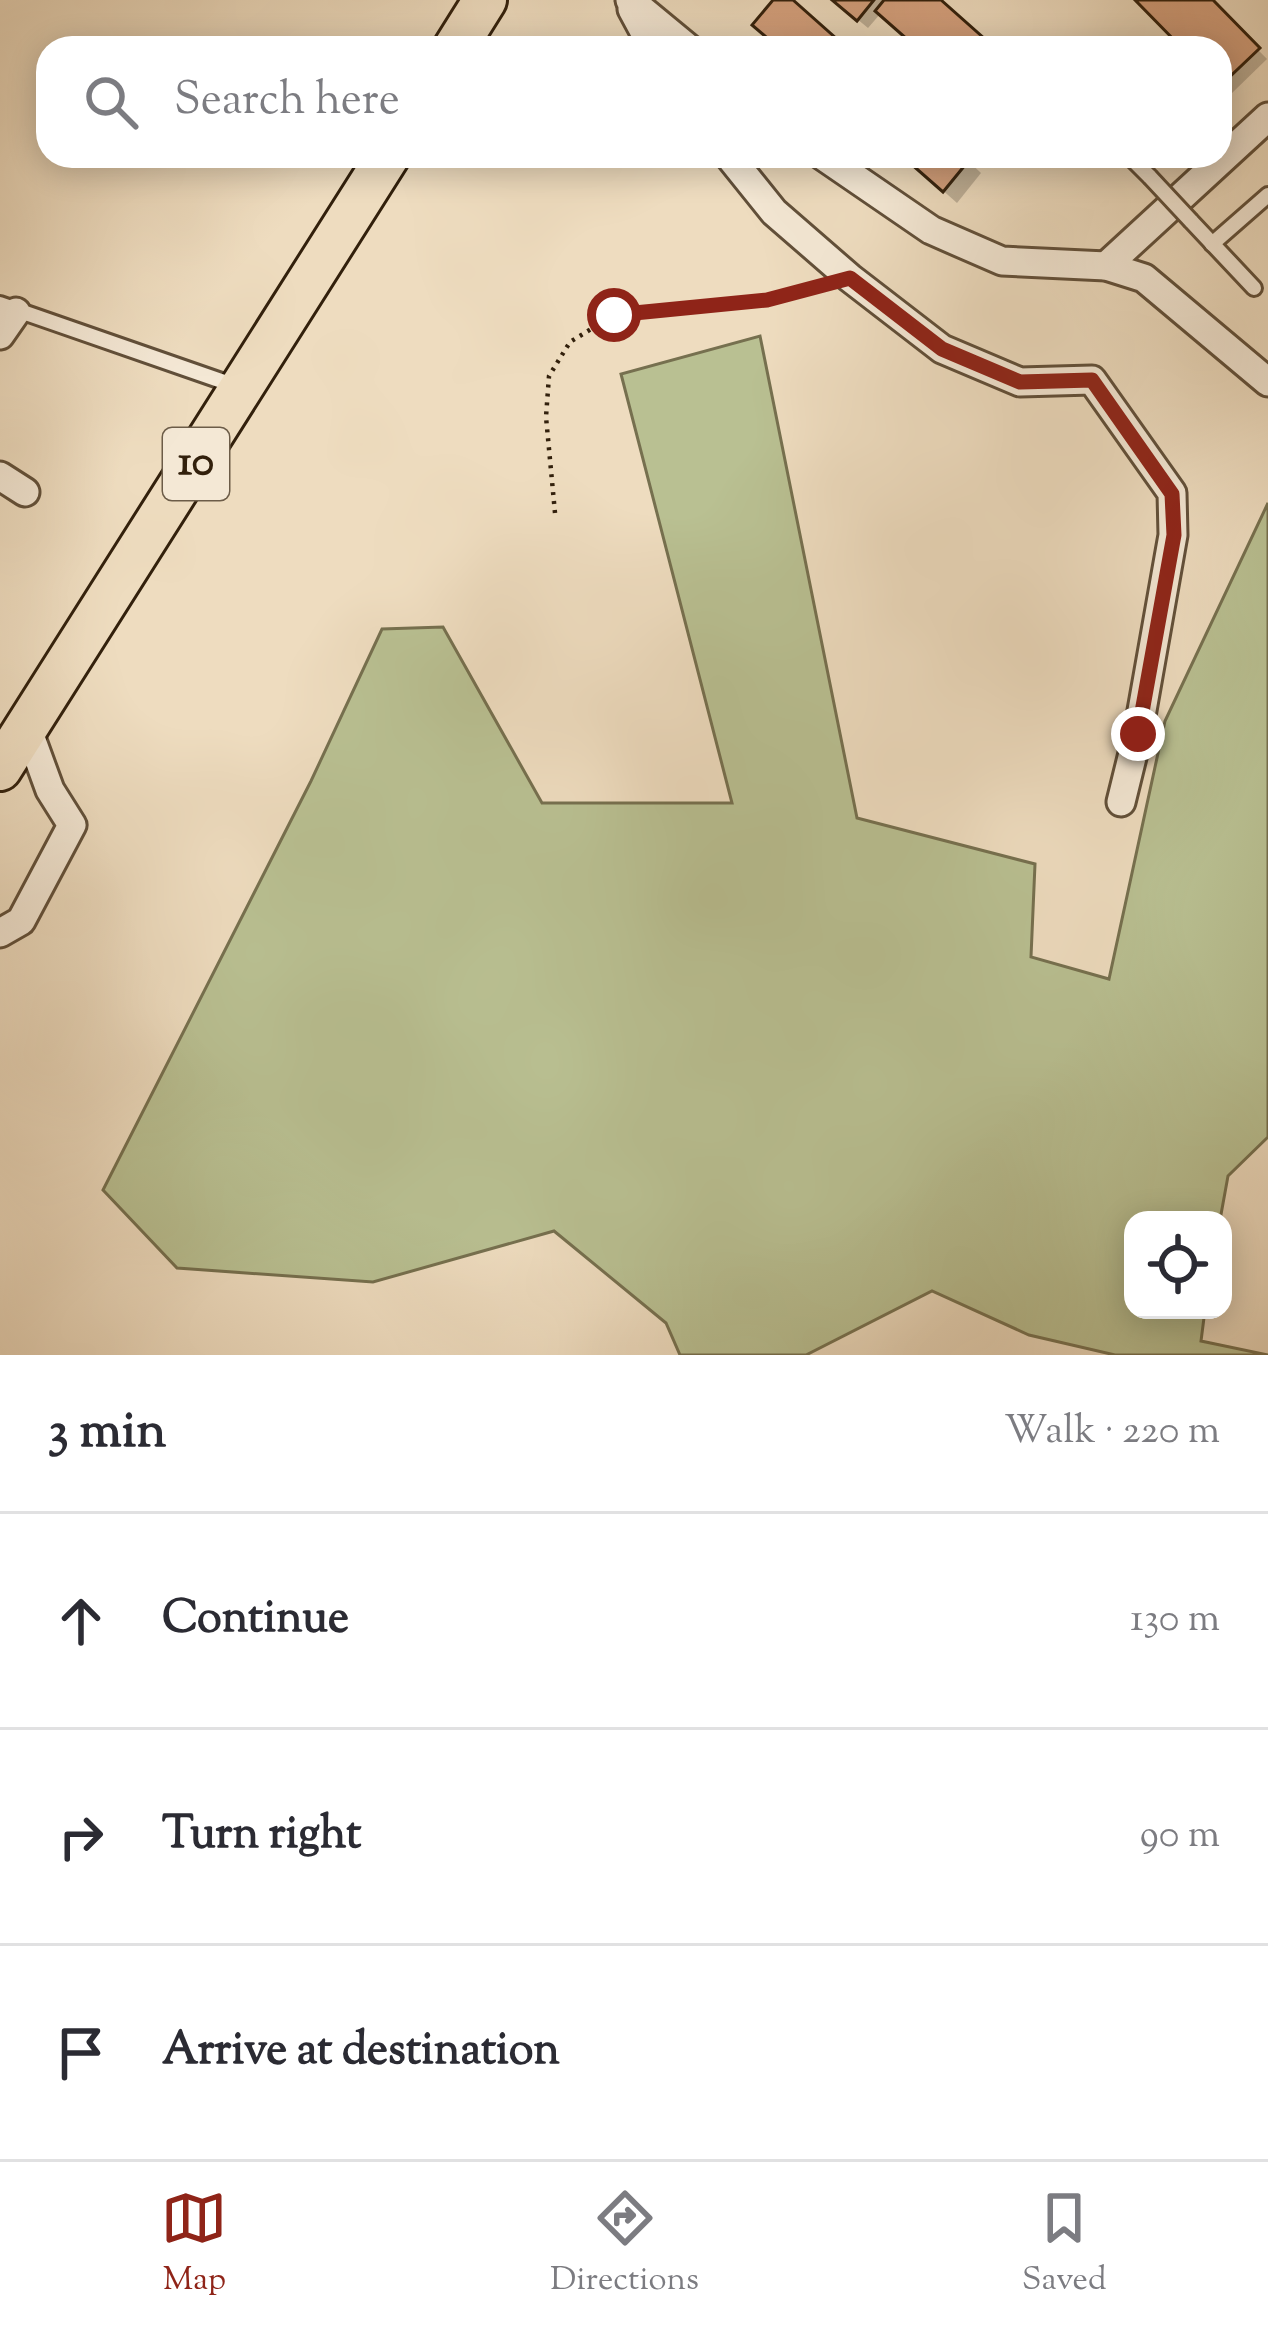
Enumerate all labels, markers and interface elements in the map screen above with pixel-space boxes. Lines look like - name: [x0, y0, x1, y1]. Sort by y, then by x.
- search box: [36, 36, 1232, 168]
- icon: search: [78, 69, 144, 135]
- text: Search here: [174, 70, 400, 135]
- route start: [587, 288, 641, 342]
- road number: 10: [163, 428, 229, 500]
- route end: [1111, 707, 1165, 761]
- map controls: [1124, 1211, 1232, 1319]
- button: locate: [1124, 1211, 1232, 1319]
- text: 3 min: [48, 1397, 166, 1470]
- text: Walk · 220 m: [1004, 1405, 1220, 1461]
- icon: ahead: [48, 1588, 114, 1654]
- text: Continue: [162, 1588, 349, 1653]
- text: 130 m: [1130, 1593, 1220, 1649]
- icon: right: [48, 1804, 114, 1870]
- text: Turn right: [162, 1804, 361, 1869]
- text: 90 m: [1140, 1809, 1220, 1865]
- icon: arrive: [48, 2020, 114, 2086]
- text: Arrive at destination: [162, 2020, 560, 2085]
- tab: Map: [161, 2185, 227, 2305]
- tab: Directions: [550, 2185, 699, 2305]
- tab: Saved: [1022, 2185, 1107, 2305]

